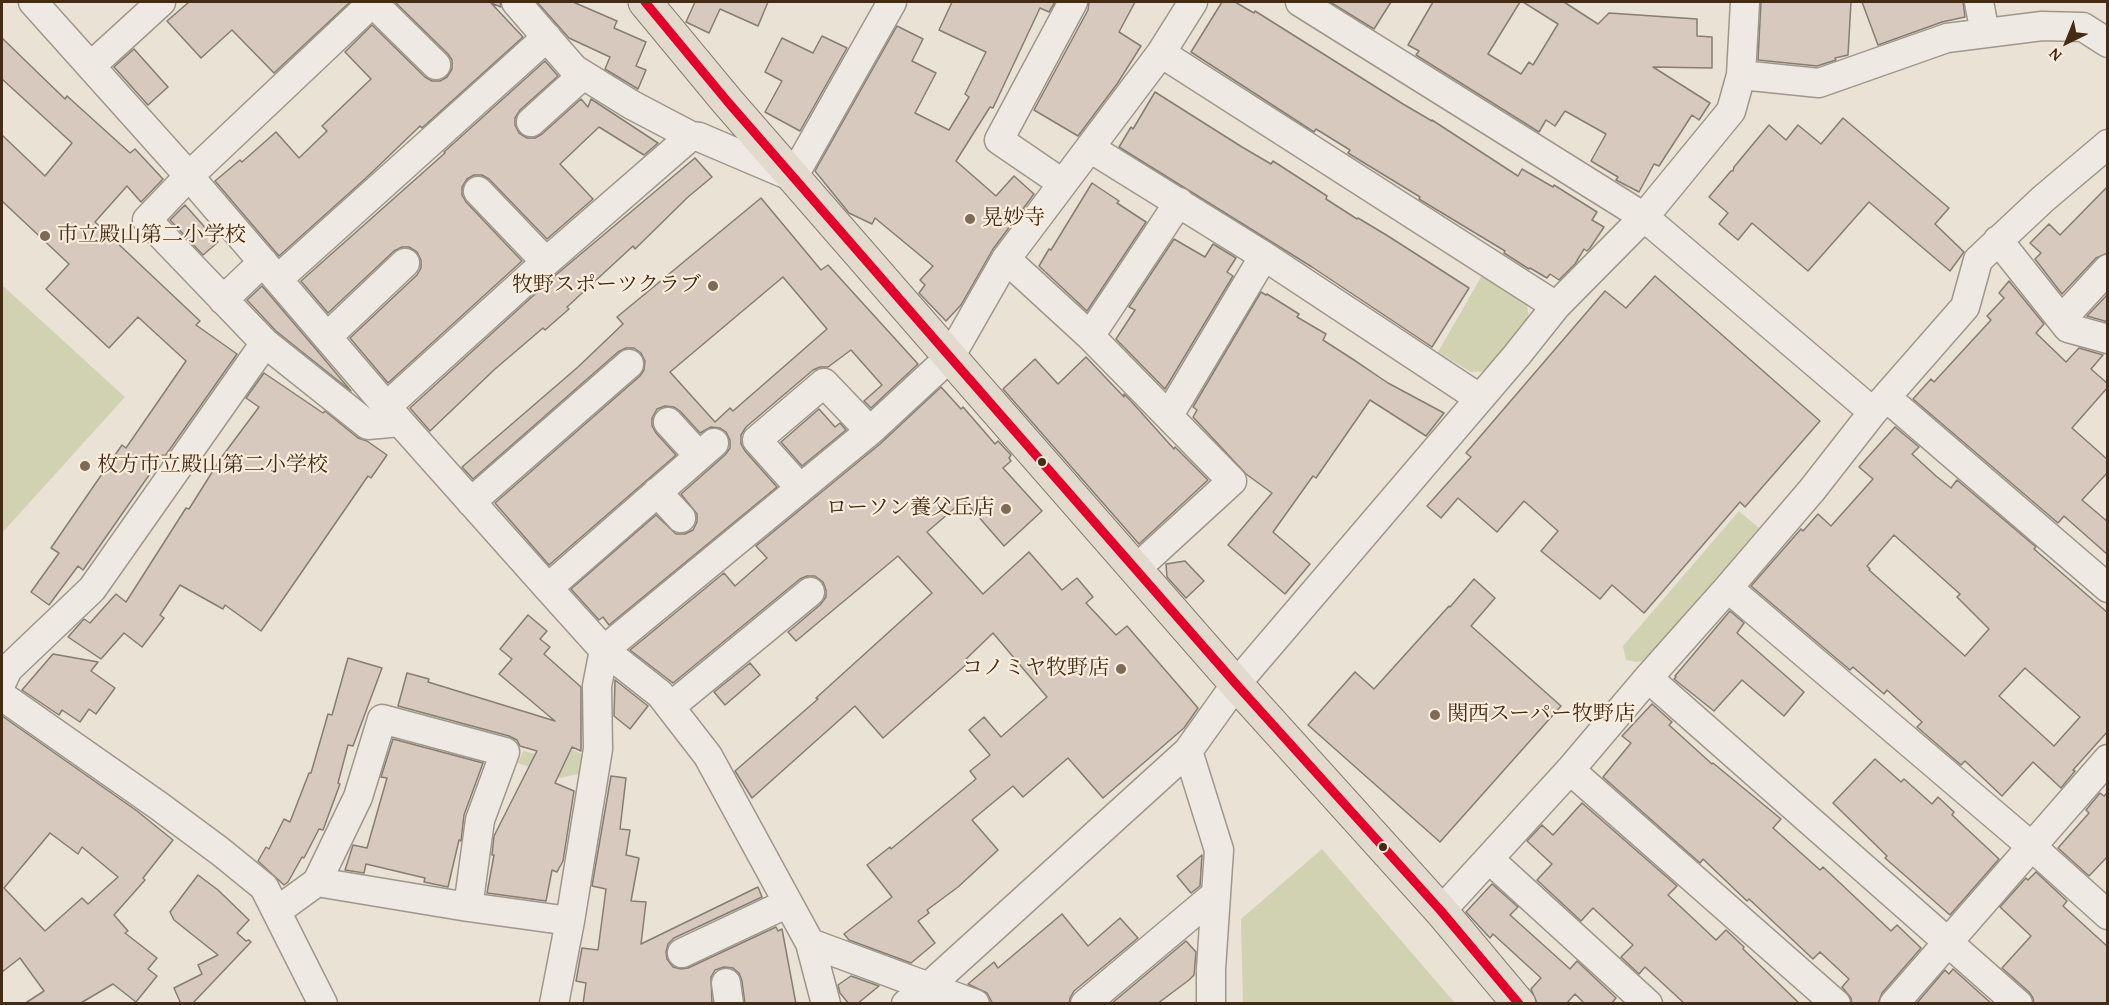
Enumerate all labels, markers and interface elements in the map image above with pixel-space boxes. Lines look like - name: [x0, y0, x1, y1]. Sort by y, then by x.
- north arrow: [2037, 12, 2097, 72]
- text: N: [2043, 43, 2067, 68]
- place label: 晃妙寺: [982, 206, 1045, 232]
- marker: 晃妙寺: [963, 212, 977, 226]
- place label: 市立殿山第二小学校: [57, 223, 246, 249]
- marker: 市立殿山第二小学校: [38, 229, 52, 243]
- place label: 牧野スポーツクラブ: [512, 273, 701, 299]
- marker: 牧野スポーツクラブ: [706, 279, 720, 293]
- place label: 枚方市立殿山第二小学校: [97, 453, 328, 479]
- unlabelled marker: [1036, 456, 1048, 468]
- marker: 枚方市立殿山第二小学校: [78, 459, 92, 473]
- place label: ローソン養父丘店: [826, 496, 994, 522]
- marker: ローソン養父丘店: [999, 502, 1013, 516]
- place label: コノミヤ牧野店: [962, 656, 1109, 682]
- marker: コノミヤ牧野店: [1114, 662, 1128, 676]
- place label: 関西スーパー牧野店: [1447, 702, 1635, 728]
- marker: 関西スーパー牧野店: [1428, 708, 1442, 722]
- unlabelled marker: [1377, 841, 1389, 853]

